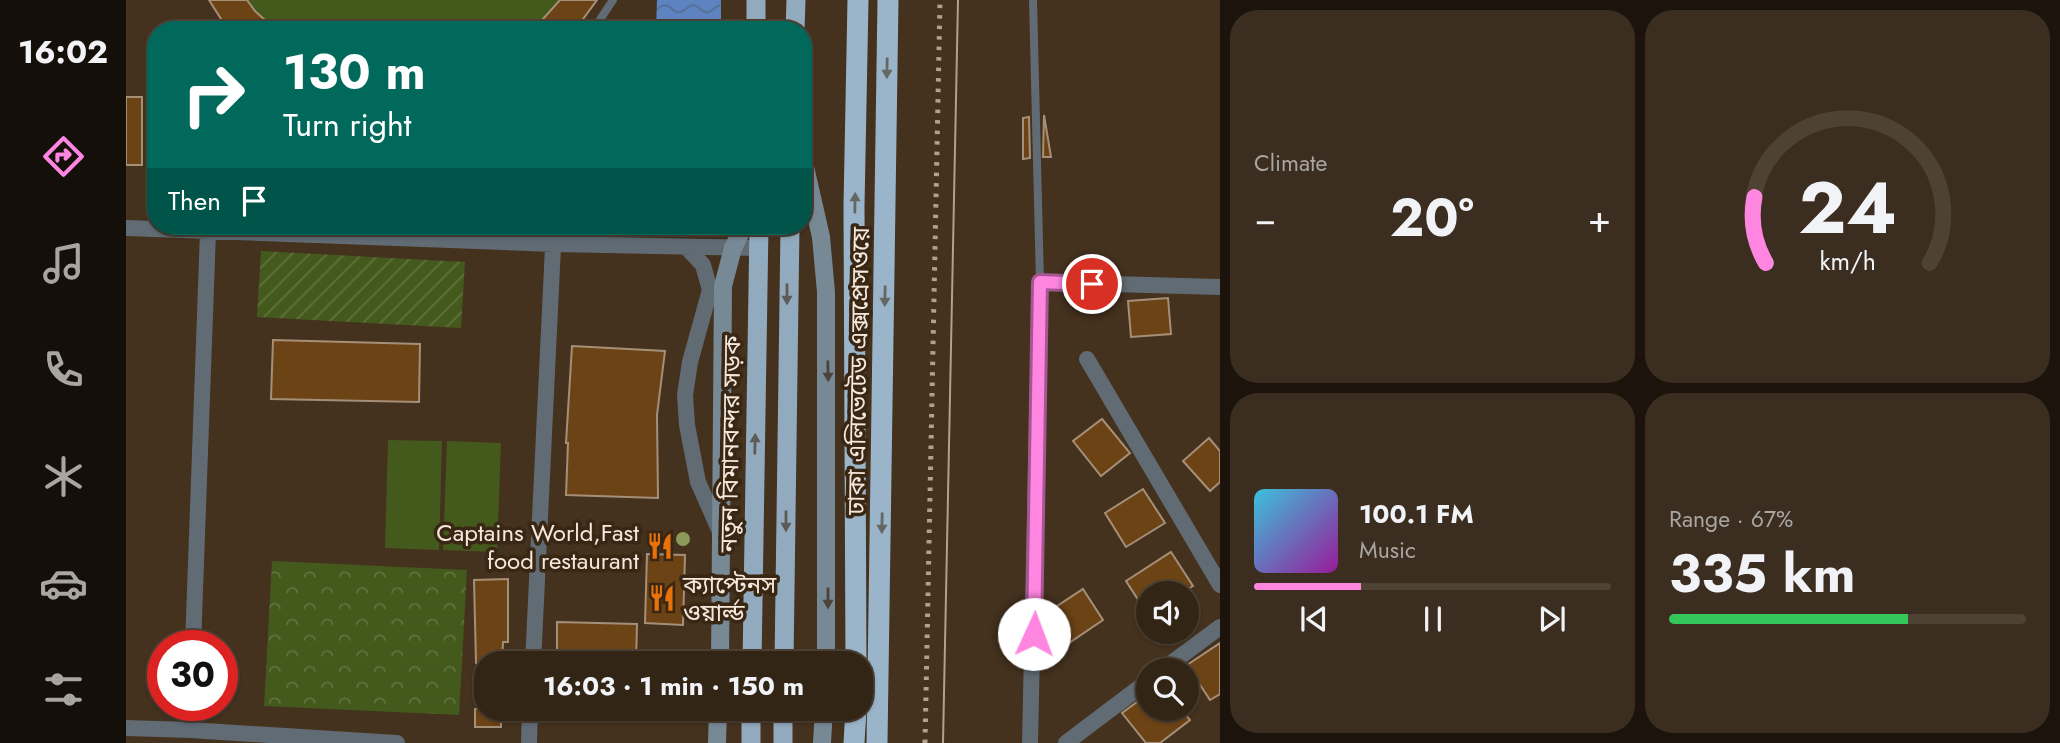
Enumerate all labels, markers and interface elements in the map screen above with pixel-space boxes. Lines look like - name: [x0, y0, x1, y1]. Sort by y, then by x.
- text: 16:02: [18, 29, 108, 75]
- text: 130 m: [283, 37, 426, 107]
- icon: right: [168, 49, 259, 140]
- one-way arrow: [881, 57, 893, 79]
- text: Turn right: [283, 102, 412, 148]
- icon: directions: [39, 132, 88, 181]
- text: Climate: [1254, 146, 1327, 180]
- text: 24: [1798, 155, 1897, 260]
- text: 20°: [1390, 180, 1474, 256]
- text: Then: [168, 182, 221, 220]
- icon: arrive: [235, 182, 273, 220]
- text: −: [1254, 191, 1276, 246]
- text: +: [1588, 191, 1611, 246]
- one-way arrow: [849, 192, 860, 214]
- street label: ঢাকা এলিভেটেড এক্সপ্রেসওয়ে: [838, 226, 878, 516]
- icon: music: [39, 239, 88, 288]
- text: km/h: [1819, 242, 1876, 278]
- pin: [1062, 254, 1122, 314]
- icon: arrive: [1073, 265, 1111, 303]
- one-way arrow: [781, 283, 793, 305]
- one-way arrow: [879, 285, 891, 307]
- street label: নতুন বিমানবন্দর সড়ক: [711, 335, 749, 554]
- icon: phone: [39, 345, 88, 394]
- one-way arrow: [822, 360, 834, 382]
- one-way arrow: [749, 432, 761, 454]
- icon: climate: [39, 452, 88, 501]
- text: 100.1 FM: [1359, 495, 1474, 533]
- text: Range · 67%: [1669, 502, 1793, 536]
- one-way arrow: [780, 511, 792, 533]
- one-way arrow: [876, 512, 888, 534]
- place label: Captains World,Fast food restaurant: [436, 515, 639, 578]
- restaurant icon: Captains World,Fast food restaurant: [645, 531, 675, 561]
- text: Music: [1359, 533, 1416, 567]
- text: 335 km: [1669, 536, 1855, 612]
- icon: car: [39, 559, 88, 608]
- place label: ক্যাপ্টেনস ওয়ার্ল্ড: [682, 567, 777, 630]
- map controls: [1136, 581, 1199, 721]
- button: sound: [1136, 581, 1199, 644]
- restaurant icon: ক্যাপ্টেনস ওয়ার্ল্ড: [647, 583, 677, 613]
- one-way arrow: [822, 587, 834, 609]
- position arrow: [997, 597, 1071, 671]
- icon: previous: [1295, 600, 1333, 638]
- icon: pause: [1414, 600, 1452, 638]
- icon: next: [1533, 600, 1571, 638]
- speed limit sign: 30: [147, 630, 238, 721]
- button: search: [1136, 658, 1199, 721]
- icon: filters: [39, 665, 88, 714]
- text: 16:03 · 1 min · 150 m: [543, 667, 804, 705]

